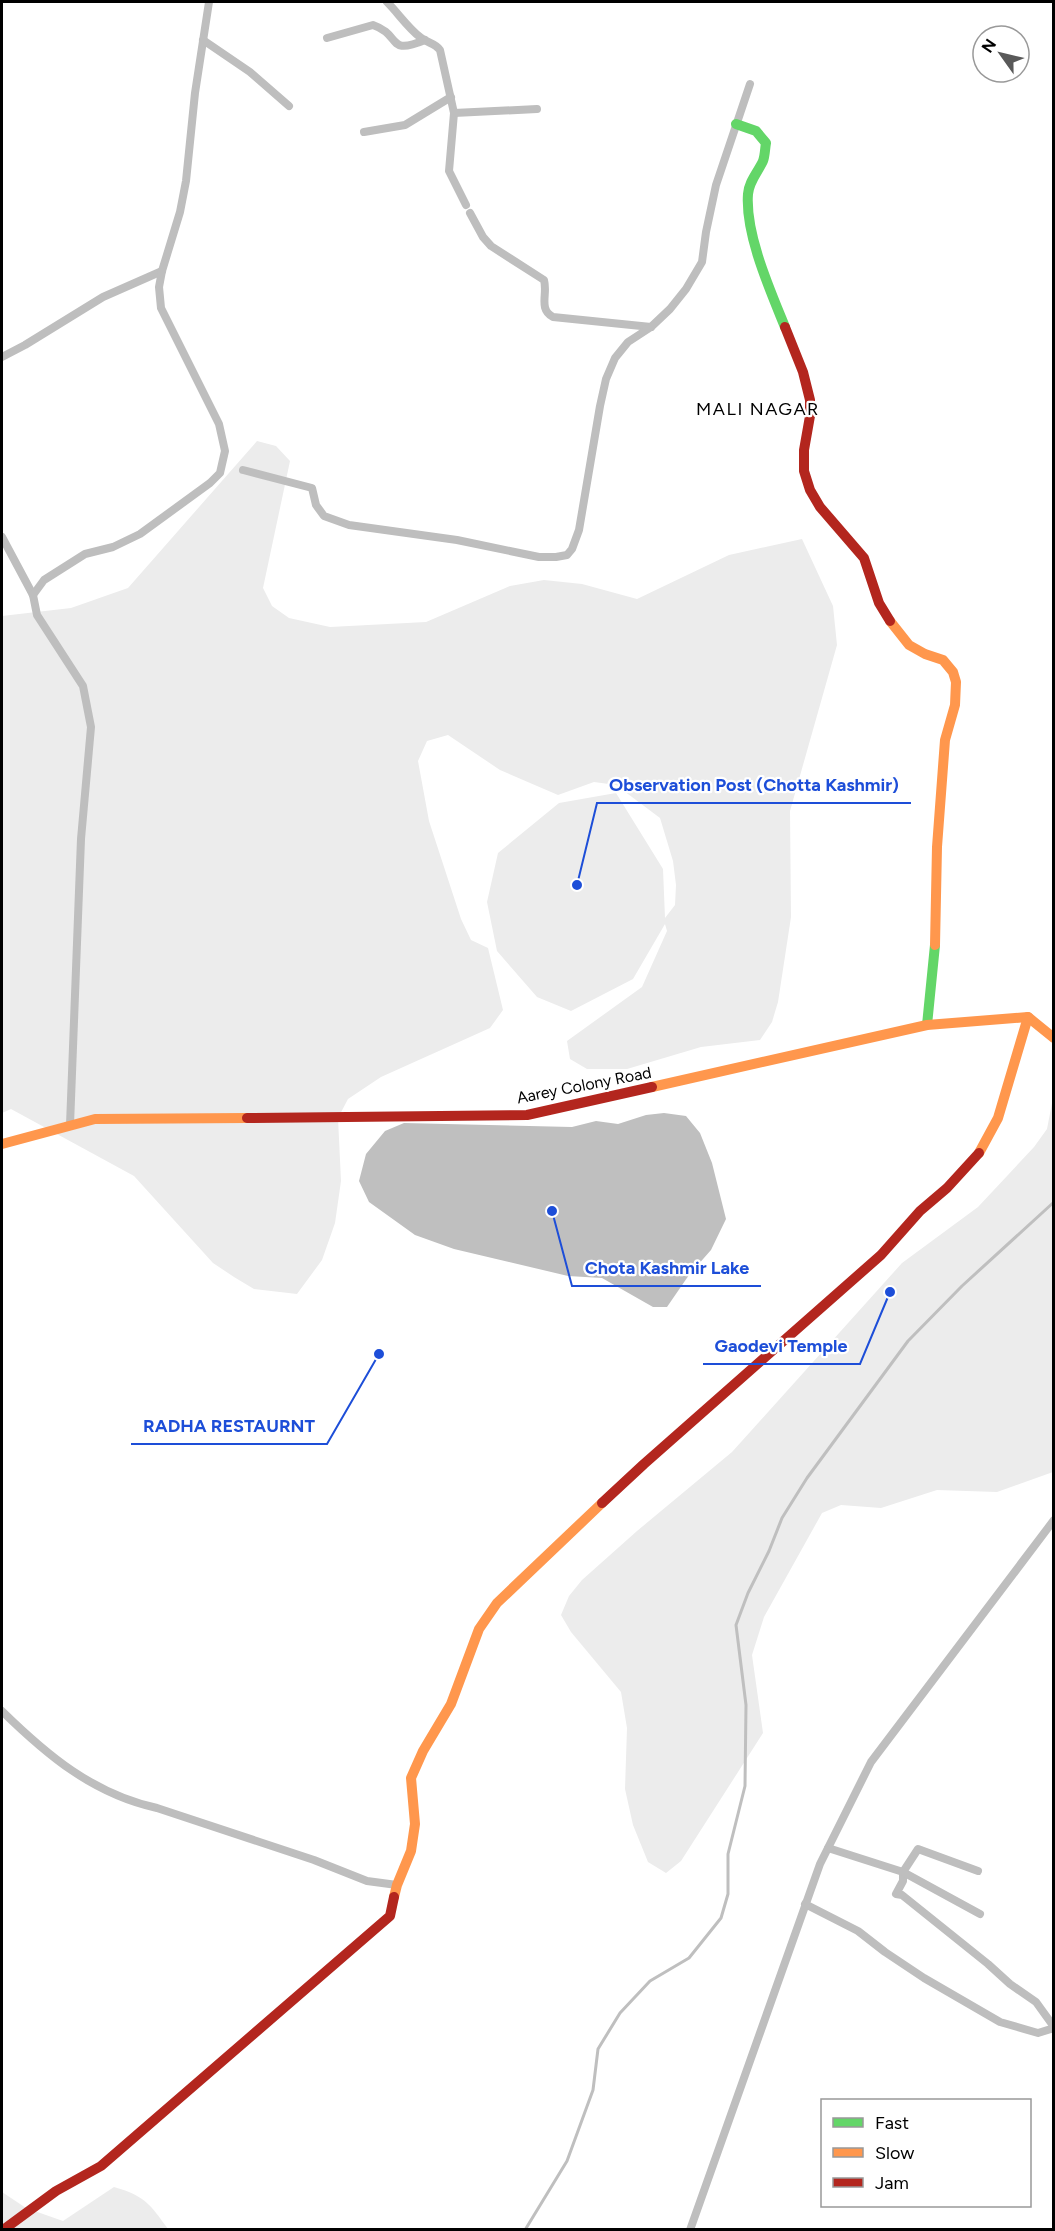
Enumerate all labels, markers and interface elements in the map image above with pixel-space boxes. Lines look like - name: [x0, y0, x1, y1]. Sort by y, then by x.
- north arrow: [971, 24, 1031, 84]
- text: N: [978, 35, 1000, 56]
- district label: MALI NAGAR: [696, 398, 820, 420]
- callout: Observation Post (Chotta Kashmir): [597, 767, 911, 803]
- text: Observation Post (Chotta Kashmir): [609, 774, 899, 796]
- street label: Aarey Colony Road: [515, 1063, 653, 1107]
- callout: Chota Kashmir Lake: [572, 1250, 761, 1286]
- text: Chota Kashmir Lake: [585, 1257, 749, 1279]
- callout: Gaodevi Temple: [703, 1328, 860, 1364]
- text: Gaodevi Temple: [715, 1335, 847, 1357]
- callout: RADHA RESTAURNT: [131, 1408, 327, 1444]
- text: RADHA RESTAURNT: [143, 1415, 315, 1437]
- legend: [821, 2099, 1031, 2207]
- text: Fast: [875, 2112, 909, 2134]
- text: Slow: [875, 2142, 914, 2164]
- text: Jam: [875, 2172, 909, 2194]

